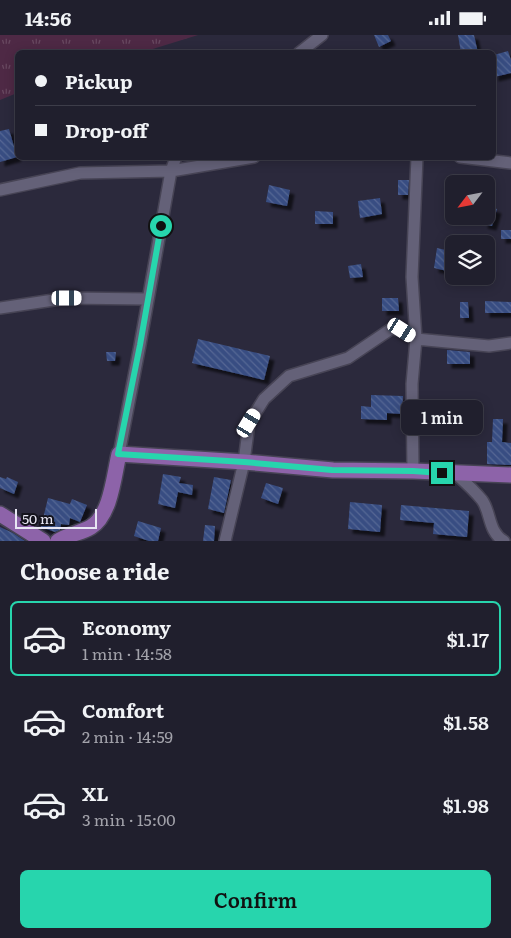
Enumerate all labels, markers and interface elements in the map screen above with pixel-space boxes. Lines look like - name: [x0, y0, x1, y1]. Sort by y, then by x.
- text: 14:56: [25, 4, 71, 32]
- text: Pickup: [65, 67, 133, 95]
- text: Drop-off: [65, 116, 148, 144]
- north arrow: [445, 175, 495, 225]
- map controls: [445, 175, 495, 285]
- route start: [150, 215, 172, 237]
- button: layers: [445, 235, 495, 285]
- car: [52, 291, 82, 306]
- car: [385, 316, 418, 344]
- callout: 1 min: [401, 401, 483, 435]
- text: 1 min: [421, 405, 463, 429]
- car: [234, 406, 263, 440]
- route end: [431, 462, 453, 484]
- scale bar: [15, 505, 98, 529]
- text: 50 m: [22, 508, 54, 528]
- text: Choose a ride: [20, 554, 169, 587]
- text: Economy: [82, 613, 171, 641]
- icon: car: [22, 616, 67, 661]
- text: $1.17: [447, 625, 489, 653]
- text: 1 min · 14:58: [82, 641, 172, 665]
- text: Comfort: [82, 696, 164, 724]
- icon: car: [22, 699, 67, 744]
- text: $1.58: [443, 708, 489, 736]
- text: 2 min · 14:59: [82, 724, 173, 748]
- text: XL: [82, 779, 109, 807]
- icon: car: [22, 782, 67, 827]
- text: $1.98: [442, 791, 489, 819]
- text: 3 min · 15:00: [82, 807, 176, 831]
- button: Confirm: [20, 870, 491, 928]

